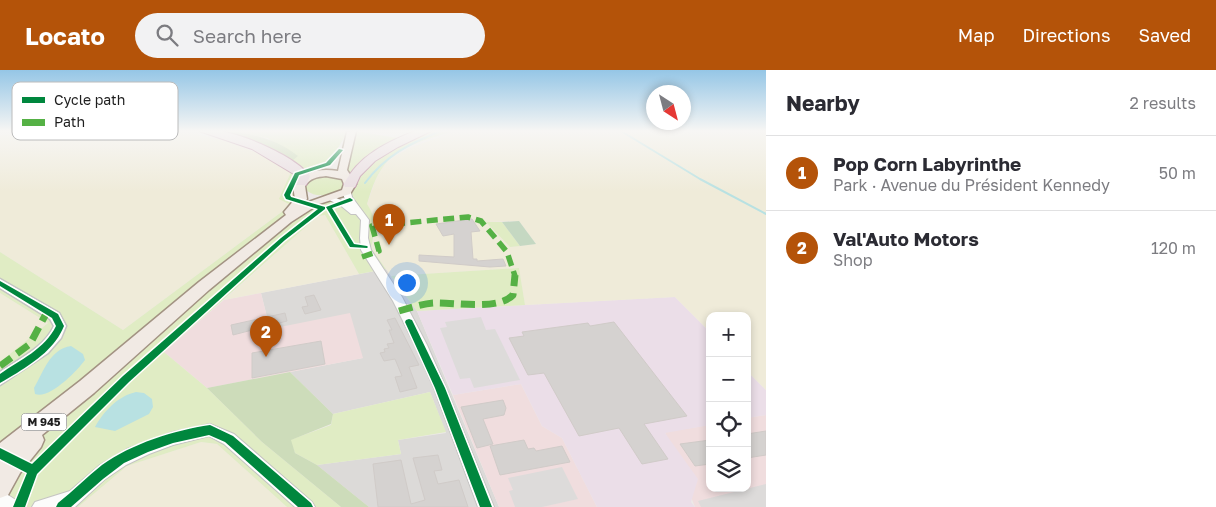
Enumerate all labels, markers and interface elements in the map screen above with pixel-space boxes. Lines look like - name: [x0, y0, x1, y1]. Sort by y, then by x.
- search box: [135, 13, 485, 58]
- text: Locato: [25, 21, 105, 50]
- icon: search: [153, 21, 181, 49]
- text: Search here: [193, 24, 302, 47]
- text: Map: [958, 24, 994, 46]
- text: Directions: [1022, 24, 1110, 46]
- text: Saved: [1138, 24, 1191, 46]
- legend: [12, 82, 178, 140]
- north arrow: [646, 85, 691, 130]
- text: Nearby: [786, 90, 860, 116]
- text: Cycle path: [54, 91, 125, 108]
- text: 2 results: [1130, 93, 1196, 113]
- text: Path: [54, 113, 85, 130]
- text: Pop Corn Labyrinthe: [833, 152, 1021, 175]
- text: 1: [798, 163, 806, 183]
- text: 50 m: [1159, 163, 1196, 183]
- text: Park · Avenue du Président Kennedy: [833, 175, 1110, 195]
- pin: 1: [373, 204, 405, 245]
- text: Val'Auto Motors: [833, 227, 979, 250]
- text: 2: [797, 238, 807, 258]
- text: 120 m: [1151, 238, 1196, 258]
- text: Shop: [833, 250, 873, 270]
- your location: [394, 270, 420, 296]
- map controls: [706, 312, 751, 492]
- button: +: [706, 312, 751, 357]
- pin: 2: [250, 316, 282, 357]
- button: −: [706, 357, 751, 402]
- button: locate: [706, 402, 751, 447]
- road number: M 945: [22, 414, 66, 431]
- button: layers: [706, 447, 751, 492]

